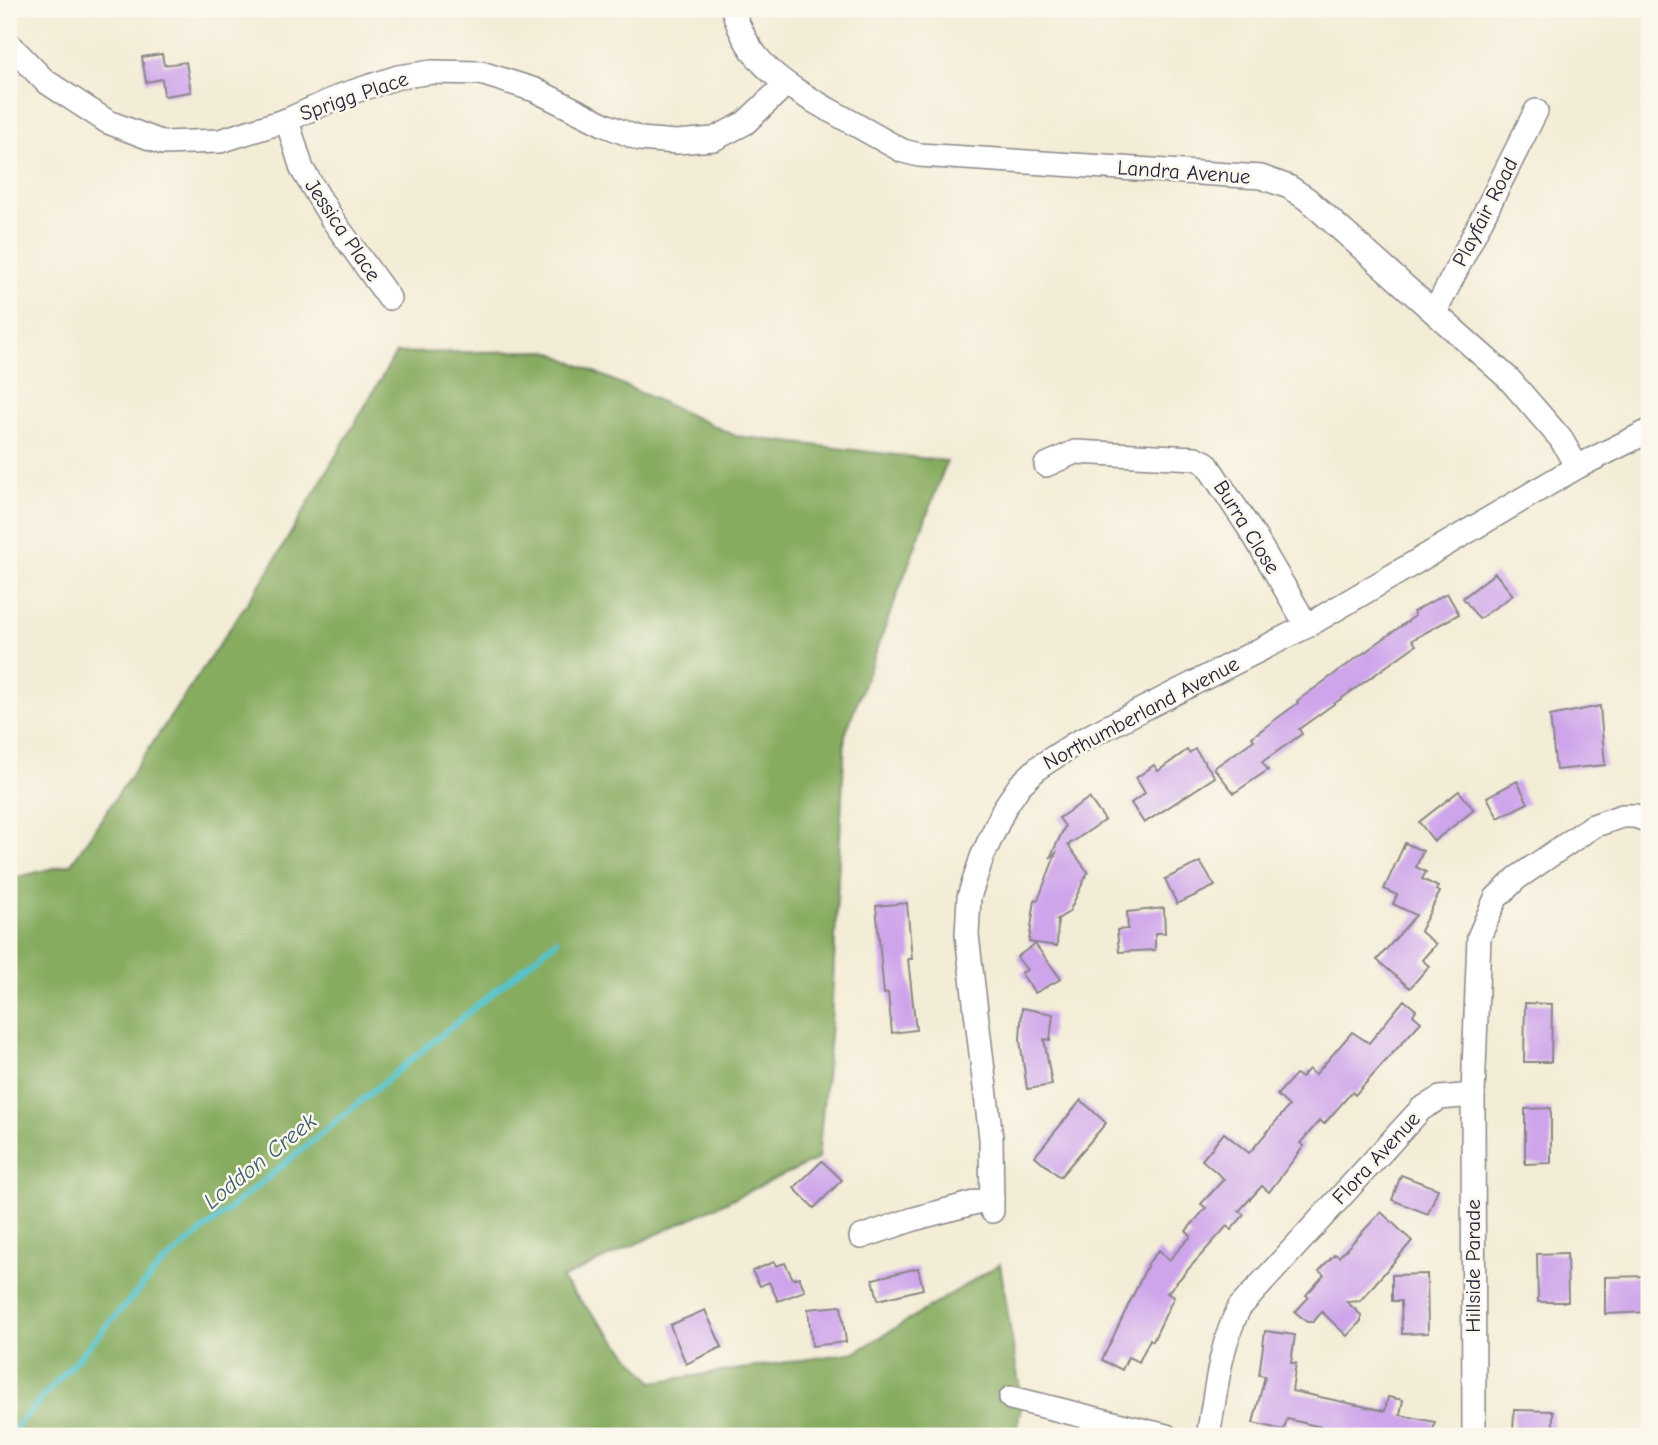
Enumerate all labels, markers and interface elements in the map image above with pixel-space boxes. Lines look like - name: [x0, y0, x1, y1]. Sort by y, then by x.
- street label: Sprigg Place: [297, 66, 411, 126]
- street label: Playfair Road: [1447, 154, 1523, 270]
- street label: Landra Avenue: [1117, 155, 1251, 189]
- street label: Jessica Place: [300, 174, 386, 286]
- street label: Burra Close: [1209, 476, 1285, 578]
- street label: Northumberland Avenue: [1039, 651, 1243, 775]
- water label: Loddon Creek: [198, 1107, 323, 1215]
- street label: Flora Avenue: [1327, 1107, 1425, 1209]
- street label: Hillside Parade: [1461, 1199, 1485, 1333]

